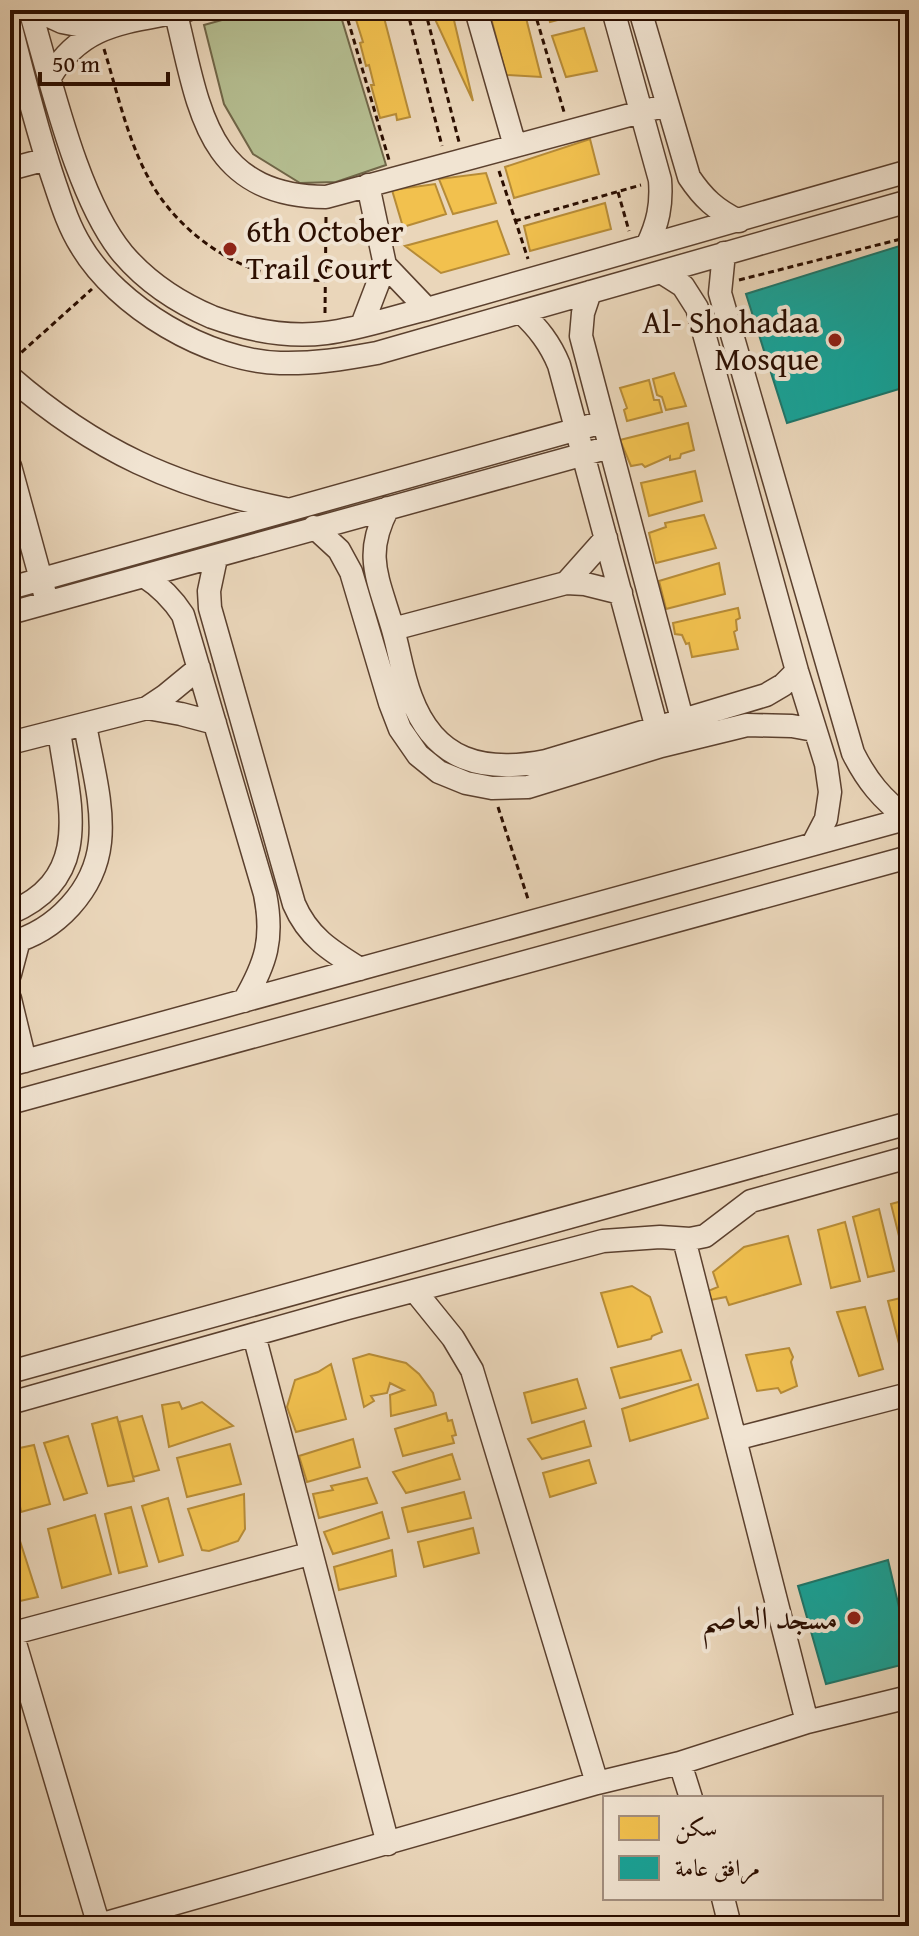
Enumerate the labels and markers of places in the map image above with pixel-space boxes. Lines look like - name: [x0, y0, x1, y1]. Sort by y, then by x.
- place label: 6th October Trail Court: [246, 207, 404, 291]
- marker: 6th October Trail Court: [221, 240, 239, 258]
- place label: Al- Shohadaa Mosque: [642, 298, 819, 382]
- marker: Al- Shohadaa Mosque: [826, 331, 844, 349]
- place label: مسجد العاصم: [701, 1594, 838, 1650]
- marker: مسجد العاصم: [845, 1609, 863, 1627]

